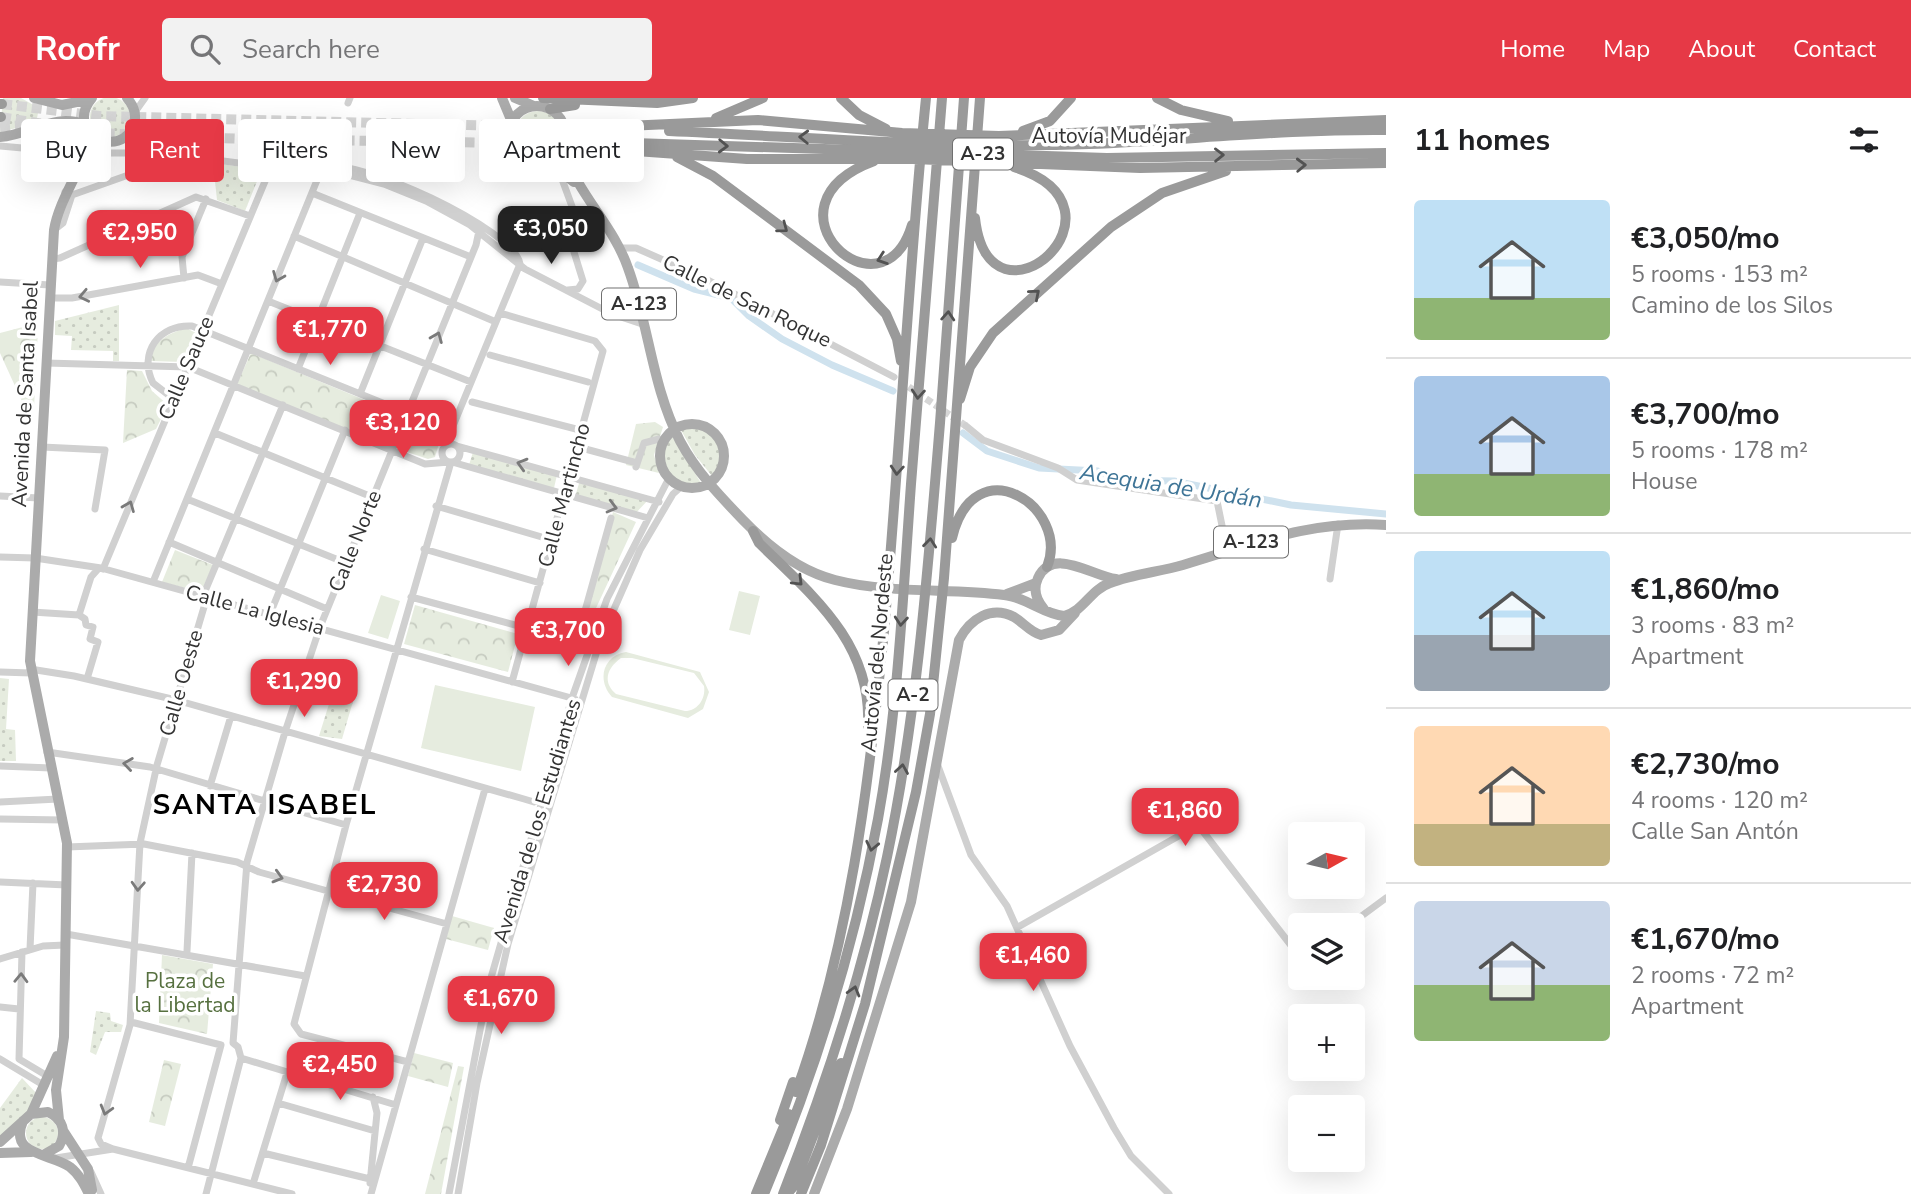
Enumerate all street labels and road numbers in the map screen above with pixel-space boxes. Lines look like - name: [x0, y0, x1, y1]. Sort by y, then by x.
- street label: Autovía Mudéjar: [1032, 122, 1187, 150]
- road number: A-23: [953, 138, 1013, 170]
- street label: Calle de San Roque: [658, 248, 836, 354]
- street label: Avenida de Santa Isabel: [5, 279, 45, 508]
- road number: A-123: [602, 288, 676, 320]
- street label: Calle Sauce: [152, 312, 220, 424]
- street label: Calle Martincho: [531, 420, 597, 570]
- street label: Calle Norte: [322, 486, 388, 596]
- road number: A-123: [1214, 526, 1288, 558]
- street label: Autovía del Nordeste: [854, 552, 900, 754]
- street label: Calle La Iglesia: [182, 578, 328, 642]
- street label: Calle Oeste: [152, 627, 210, 739]
- road number: A-2: [888, 680, 937, 710]
- street label: Avenida de los Estudiantes: [486, 695, 588, 947]

